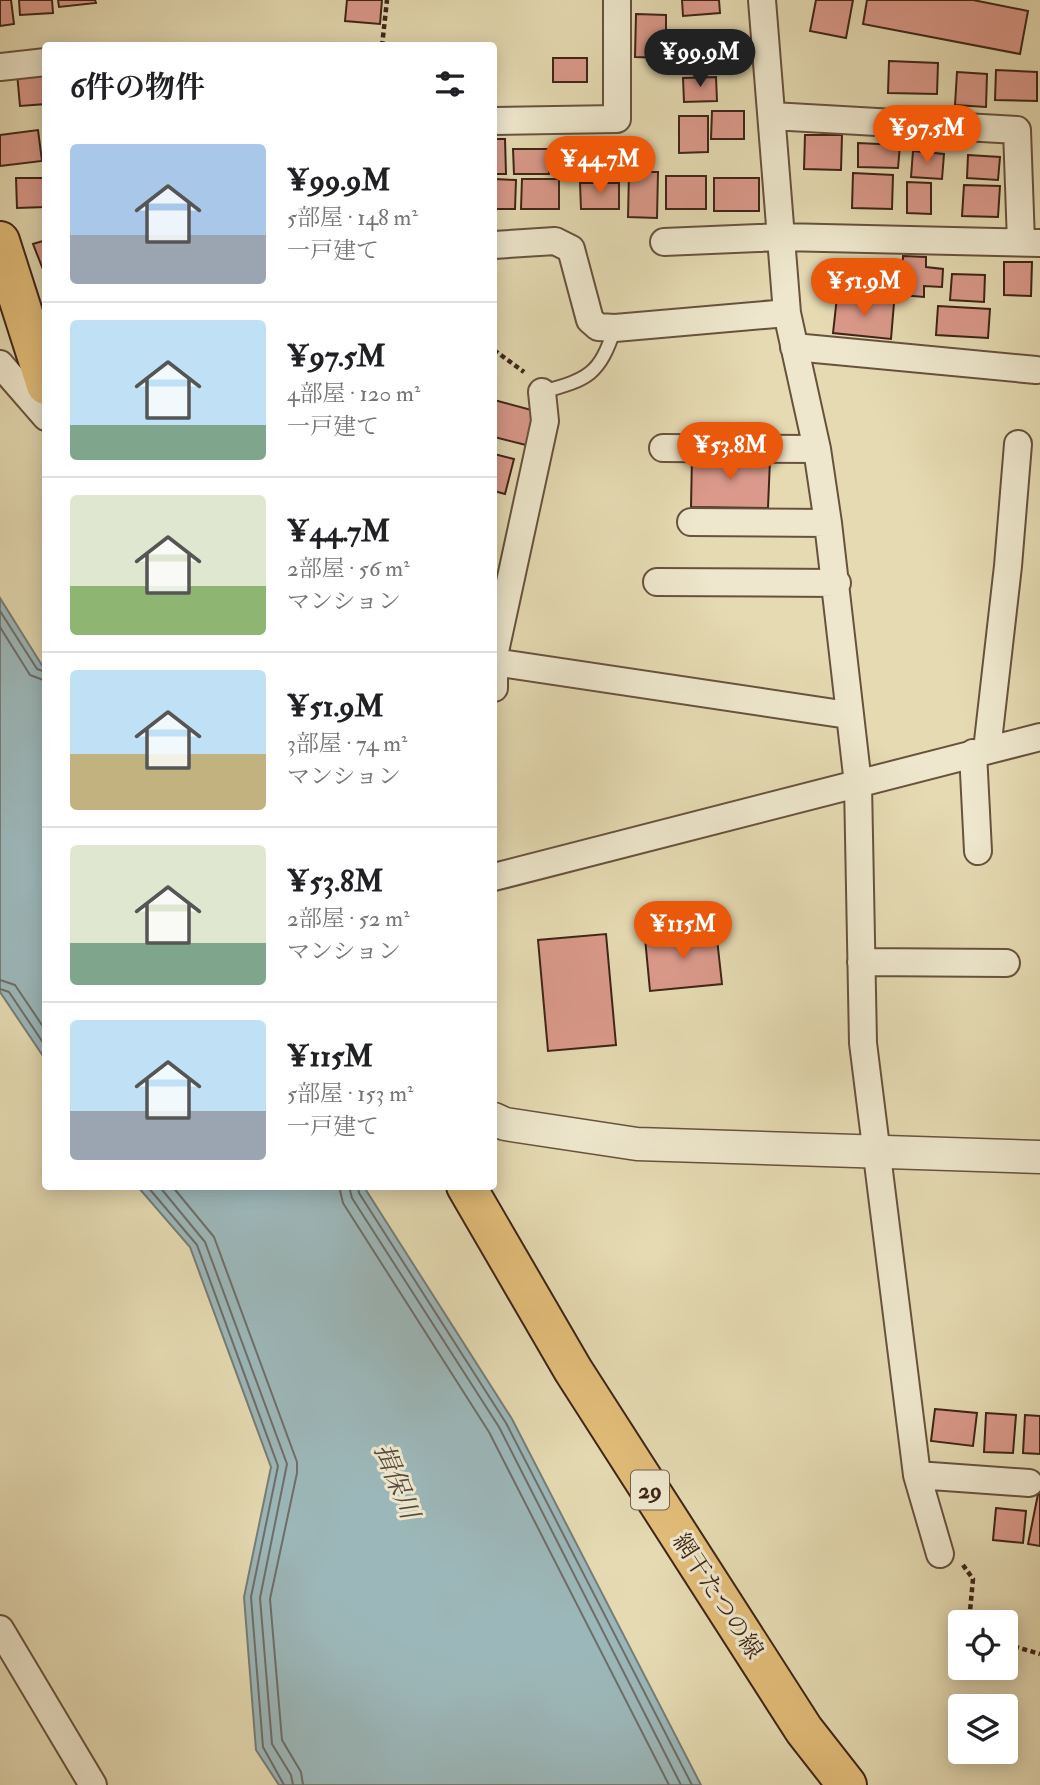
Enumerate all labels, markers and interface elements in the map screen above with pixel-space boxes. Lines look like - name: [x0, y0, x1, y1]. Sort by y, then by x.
- pin: ¥99.9M: [643, 29, 757, 89]
- text: ¥99.9M: [660, 37, 740, 66]
- icon: filters: [431, 65, 469, 103]
- text: 6件の物件: [70, 69, 205, 106]
- pin: ¥97.5M: [870, 106, 984, 165]
- text: ¥97.5M: [889, 113, 965, 142]
- pin: ¥44.7M: [543, 136, 657, 196]
- text: ¥44.7M: [561, 144, 639, 173]
- text: ¥99.9M: [287, 162, 391, 199]
- icon: home: [126, 172, 210, 256]
- text: 5部屋 · 148 m²: [287, 203, 418, 232]
- text: 一戸建て: [287, 236, 379, 265]
- pin: ¥51.9M: [807, 258, 921, 318]
- text: ¥51.9M: [827, 266, 901, 295]
- text: ¥97.5M: [287, 338, 386, 375]
- icon: home: [126, 348, 210, 432]
- text: 4部屋 · 120 m²: [287, 379, 420, 408]
- text: 一戸建て: [287, 412, 379, 441]
- pin: ¥53.8M: [673, 422, 787, 482]
- text: ¥53.8M: [693, 430, 767, 459]
- text: ¥44.7M: [287, 513, 390, 550]
- icon: home: [126, 523, 210, 607]
- text: 2部屋 · 56 m²: [287, 554, 410, 583]
- text: マンション: [287, 587, 401, 616]
- text: ¥51.9M: [287, 688, 384, 725]
- icon: home: [126, 698, 210, 782]
- text: 3部屋 · 74 m²: [287, 729, 408, 758]
- text: マンション: [287, 762, 401, 791]
- text: ¥53.8M: [287, 863, 383, 900]
- icon: home: [126, 873, 210, 957]
- pin: ¥115M: [634, 902, 732, 961]
- text: 2部屋 · 52 m²: [287, 904, 410, 933]
- text: ¥115M: [650, 909, 716, 938]
- text: マンション: [287, 937, 401, 966]
- text: ¥115M: [287, 1038, 373, 1075]
- icon: home: [126, 1048, 210, 1132]
- text: 5部屋 · 153 m²: [287, 1079, 414, 1108]
- text: 一戸建て: [287, 1112, 379, 1141]
- water label: 揖保川: [367, 1439, 427, 1526]
- road number: 29: [631, 1470, 669, 1510]
- street label: 網干たつの線: [665, 1527, 770, 1665]
- map controls: [948, 1610, 1018, 1764]
- button: locate: [948, 1610, 1018, 1680]
- button: layers: [948, 1694, 1018, 1764]

